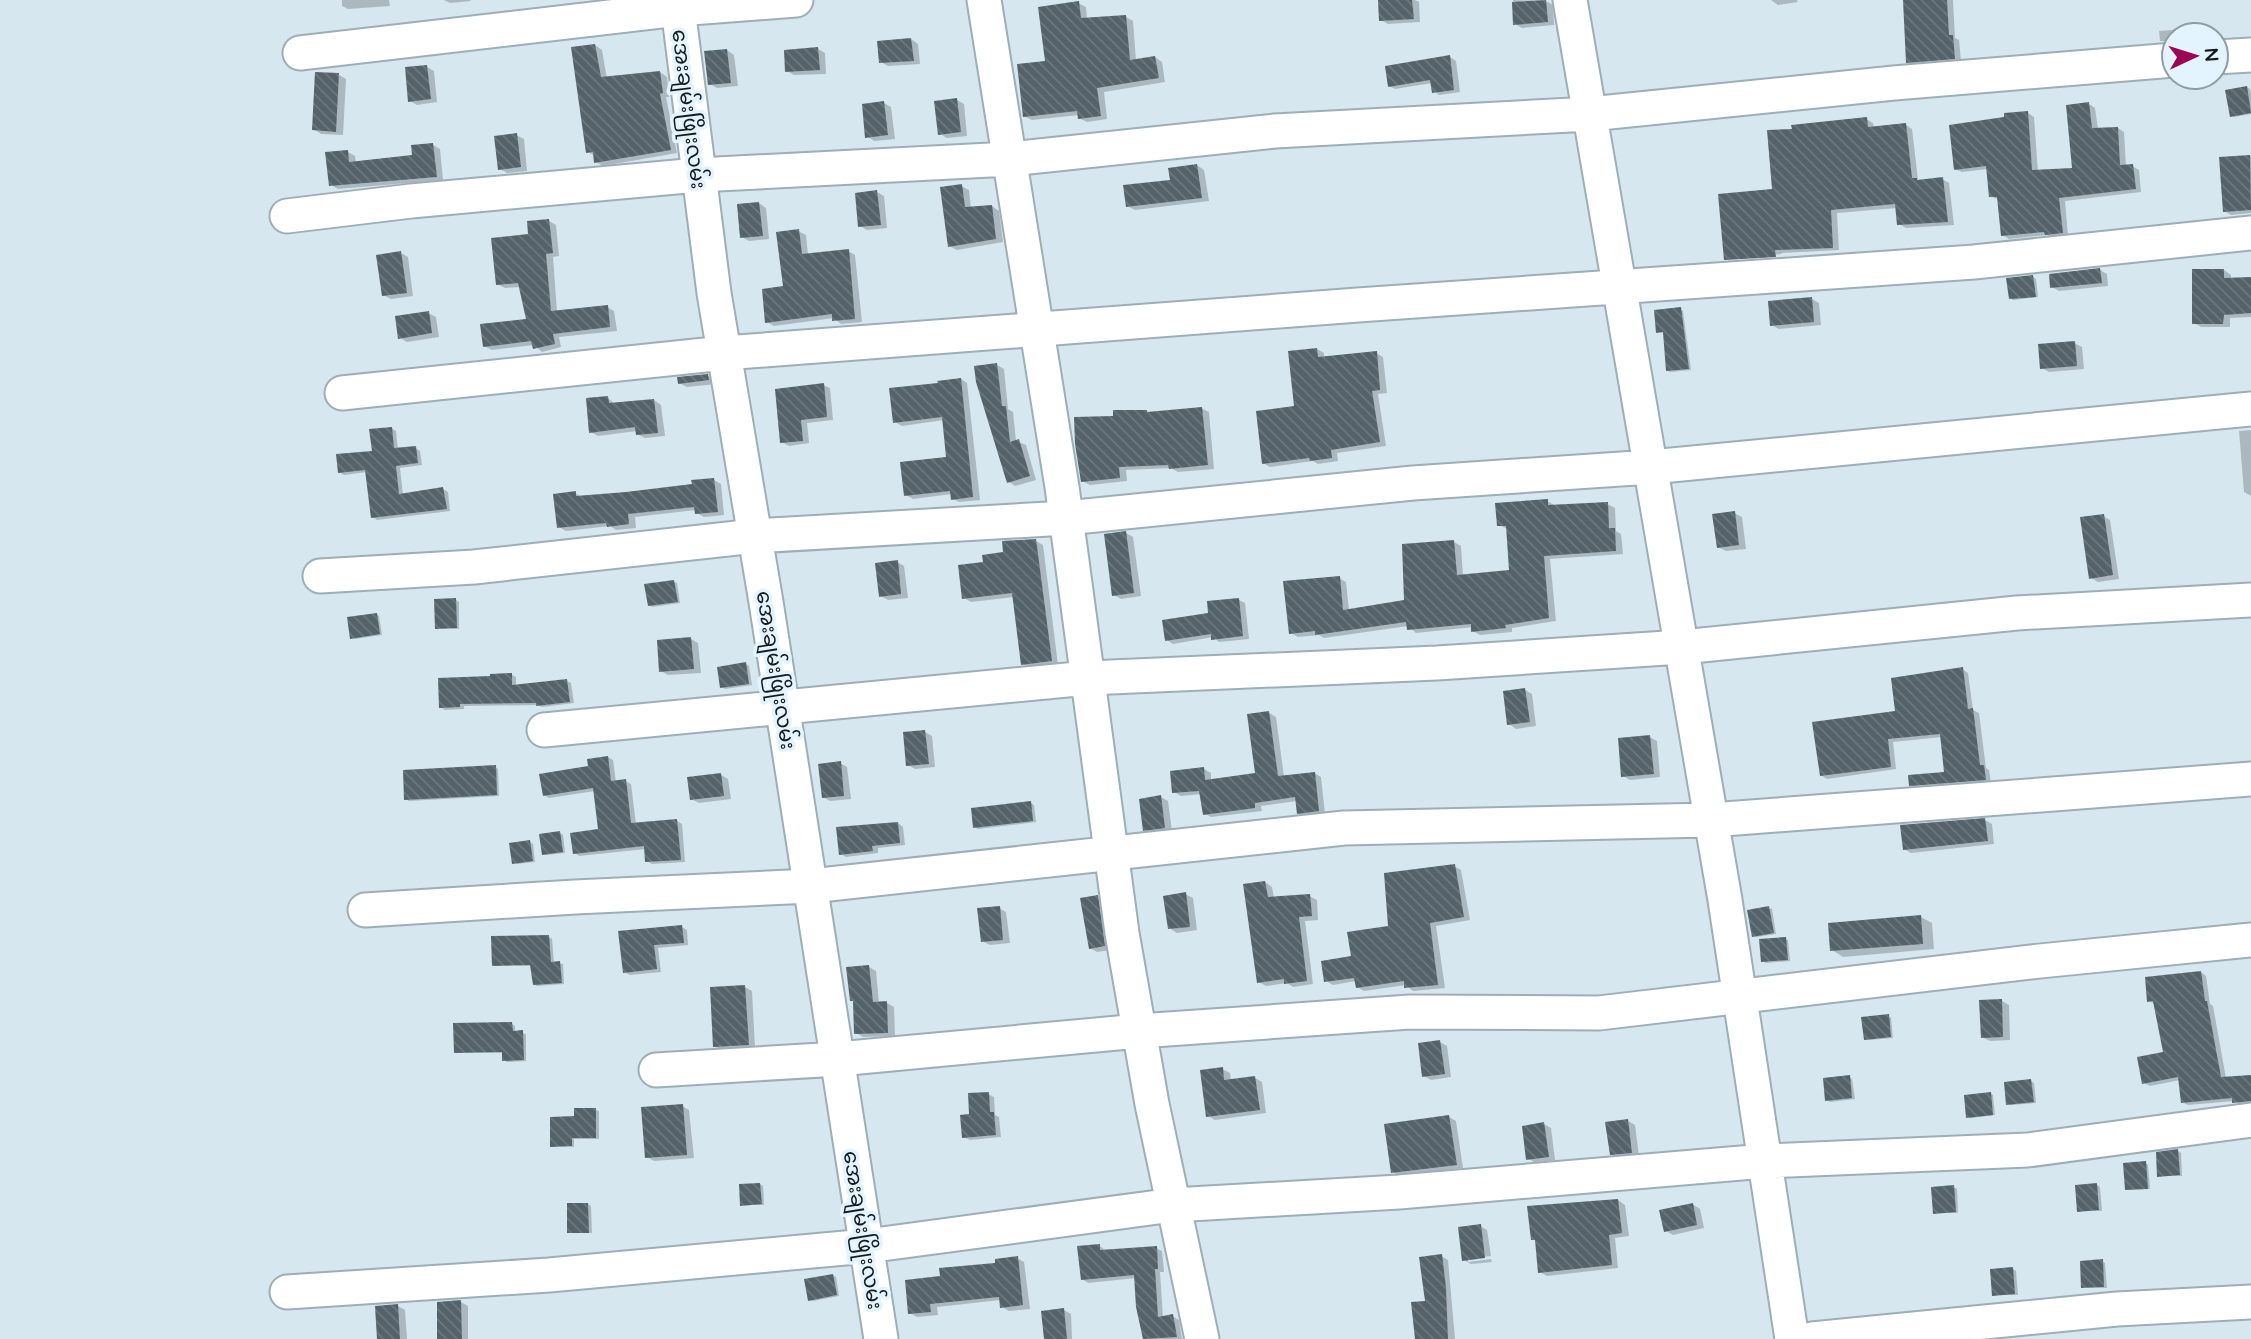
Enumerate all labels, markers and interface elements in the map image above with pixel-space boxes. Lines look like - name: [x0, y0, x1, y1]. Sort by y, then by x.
- north arrow: [2160, 21, 2230, 91]
- street label: အေးချမ်းဖြိုးလမ်း: [661, 27, 715, 191]
- text: N: [2200, 47, 2224, 63]
- street label: အေးချမ်းဖြိုးလမ်း: [746, 588, 804, 752]
- street label: အေးချမ်းဖြိုးလမ်း: [833, 1148, 891, 1312]

